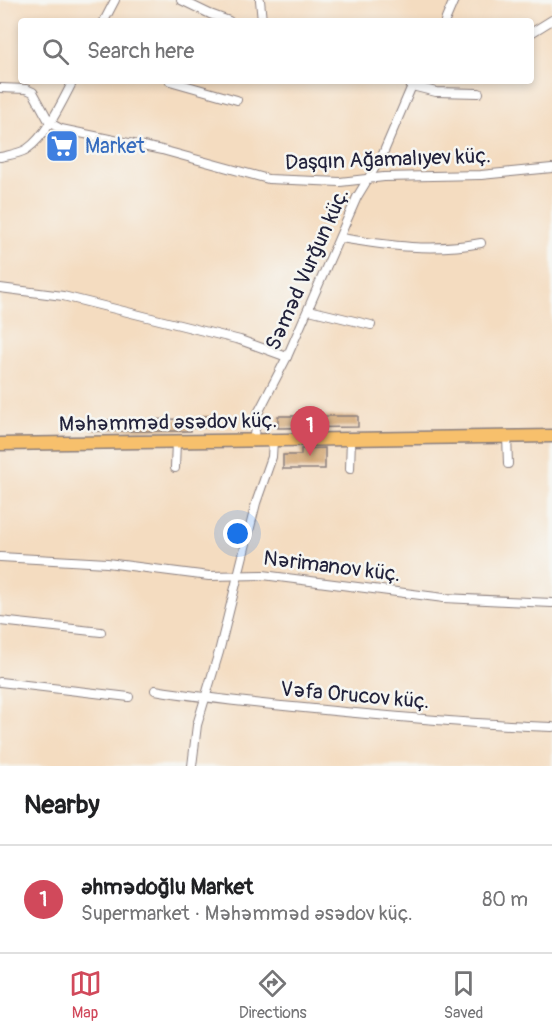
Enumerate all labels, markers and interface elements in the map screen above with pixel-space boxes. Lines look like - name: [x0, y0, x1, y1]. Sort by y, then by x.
- search box: [18, 18, 534, 84]
- icon: search: [39, 35, 72, 68]
- text: Search here: [87, 37, 194, 65]
- supermarket icon: Market: [44, 128, 80, 164]
- place label: Market: [85, 133, 145, 160]
- street label: Daşqın Ağamalıyev küç.: [285, 142, 491, 177]
- street label: Səməd Vurğun küç.: [260, 184, 355, 354]
- pin: 1: [290, 406, 330, 456]
- street label: Məhəmməd Əsədov küç.: [59, 407, 277, 438]
- your location: [223, 519, 252, 548]
- street label: Nərimanov küç.: [262, 545, 402, 588]
- street label: Vəfa Orucov küç.: [279, 676, 431, 715]
- text: Nearby: [24, 789, 100, 821]
- text: Əhmədoğlu Market: [81, 873, 253, 901]
- text: 1: [40, 887, 47, 912]
- text: 80 m: [482, 887, 528, 912]
- text: Supermarket · Məhəmməd Əsədov küç.: [81, 901, 413, 926]
- tab: Map: [69, 967, 102, 1023]
- tab: Directions: [239, 967, 307, 1023]
- tab: Saved: [444, 967, 483, 1023]

